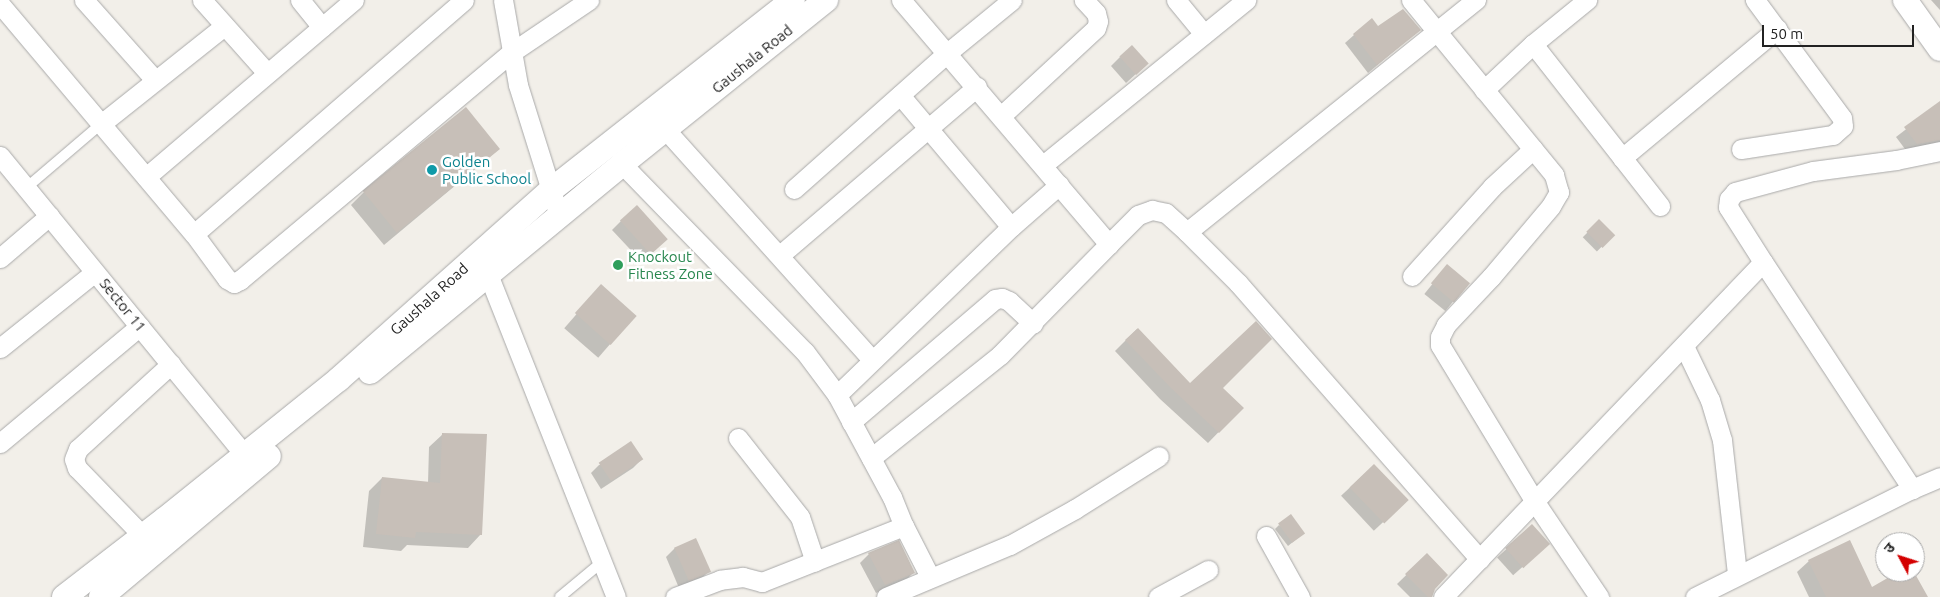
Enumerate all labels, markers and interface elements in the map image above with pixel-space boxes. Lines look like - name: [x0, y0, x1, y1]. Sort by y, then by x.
- scale bar: [1765, 15, 1918, 47]
- street label: Gaushala Road: [708, 21, 796, 97]
- text: 50 m: [1770, 25, 1803, 42]
- place label: Golden Public School: [442, 152, 531, 187]
- marker: Golden Public School: [426, 164, 438, 176]
- place label: Knockout Fitness Zone: [628, 247, 713, 282]
- street label: Gaushala Road: [386, 259, 472, 339]
- marker: Knockout Fitness Zone: [612, 259, 624, 271]
- street label: Sector 11: [96, 275, 150, 335]
- north arrow: [1875, 532, 1925, 582]
- text: उ: [1881, 540, 1898, 556]

